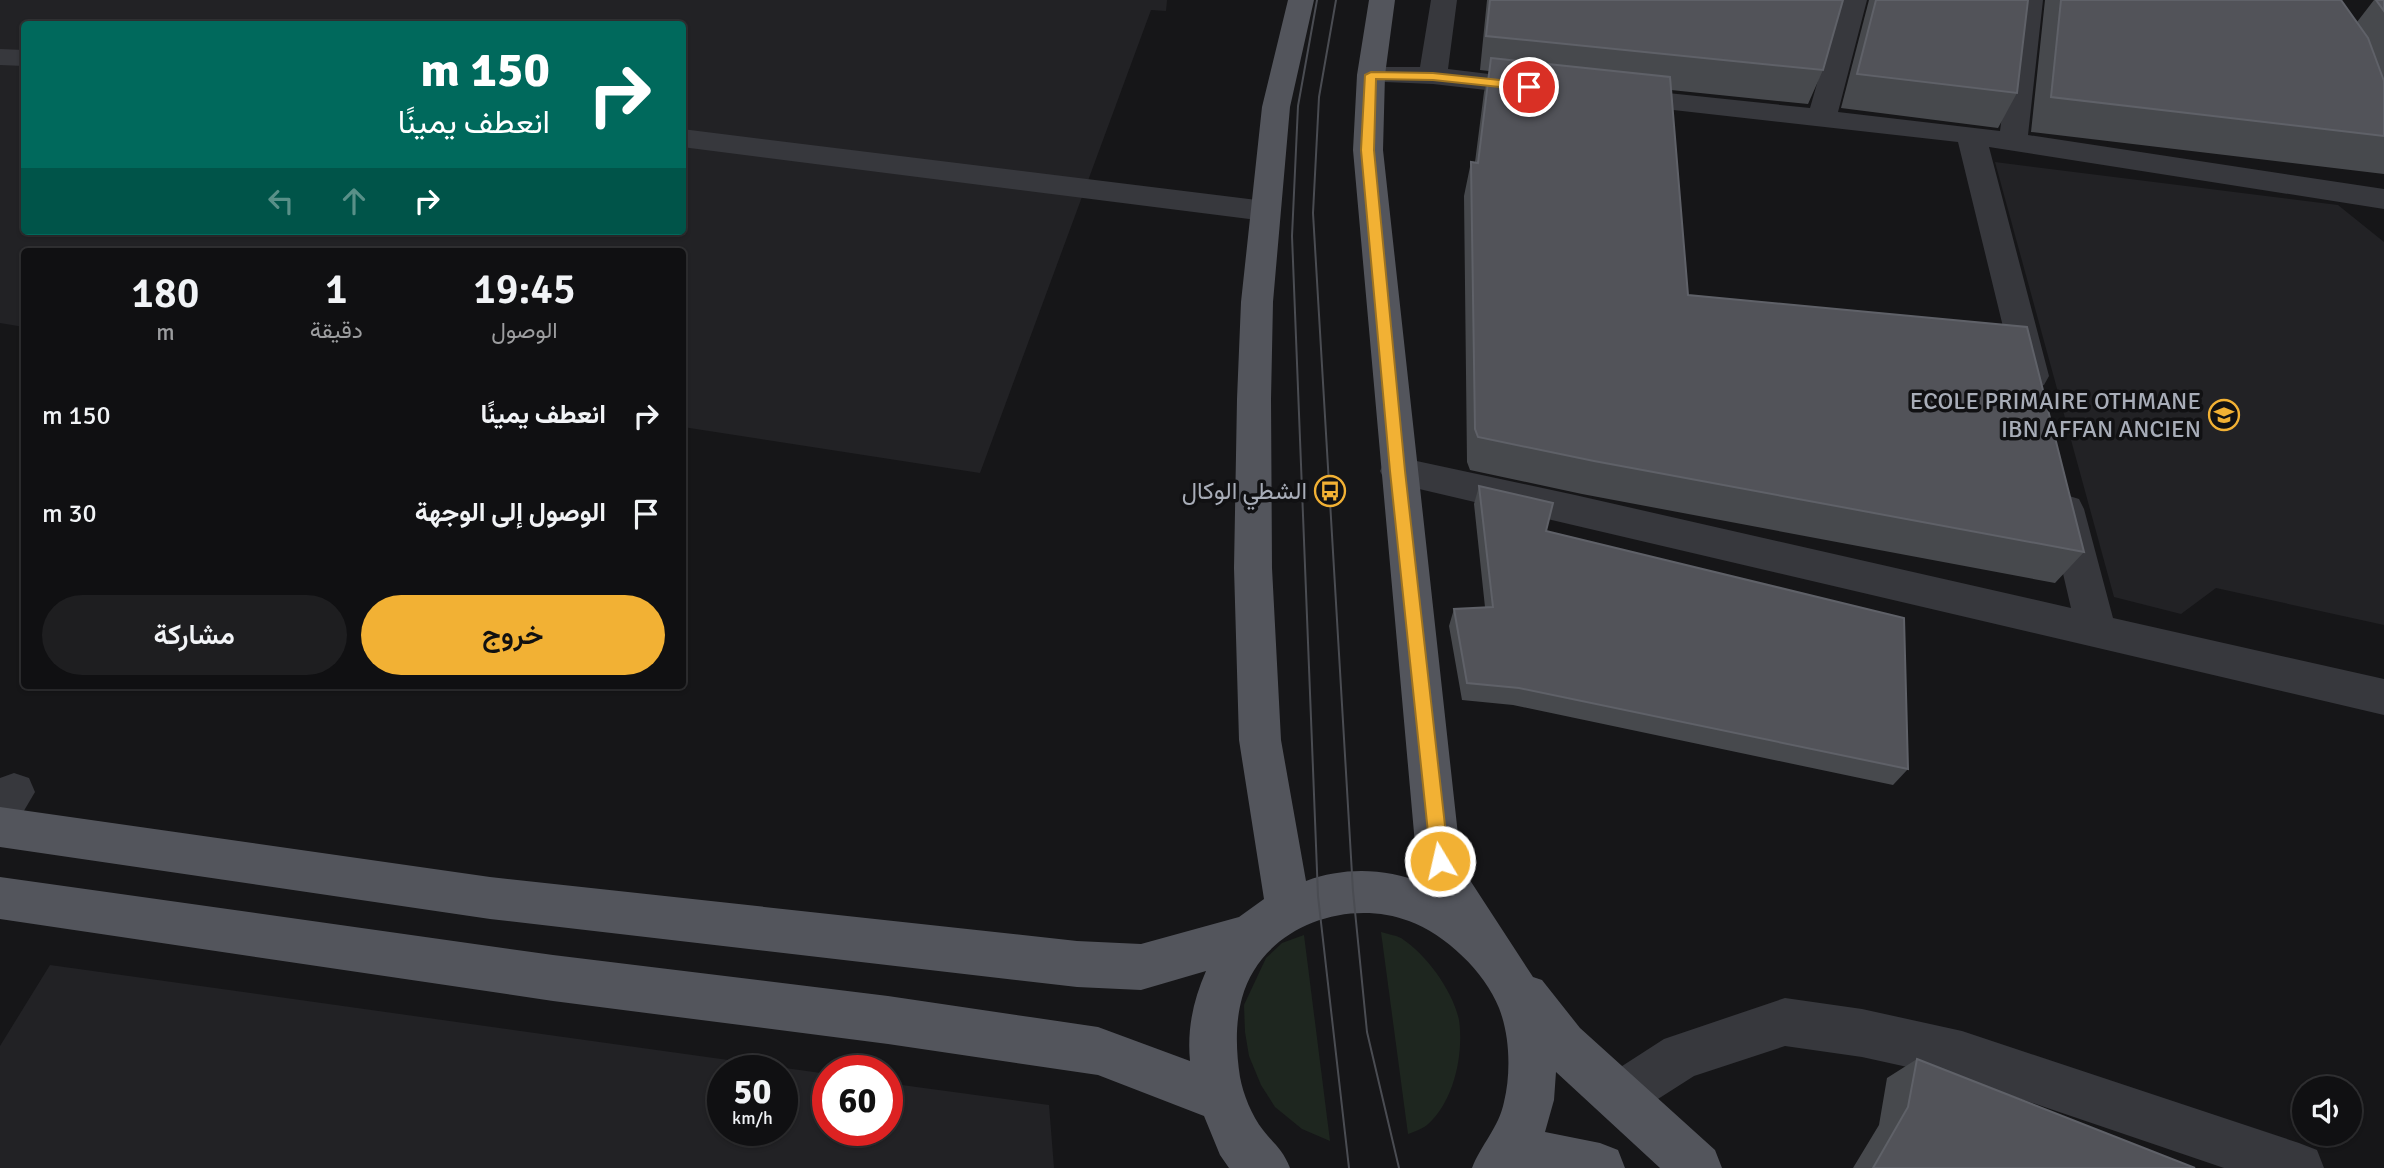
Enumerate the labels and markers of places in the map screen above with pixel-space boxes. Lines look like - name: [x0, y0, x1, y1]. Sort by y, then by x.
- pin: [1499, 57, 1559, 117]
- place label: ECOLE PRIMAIRE OTHMANE IBN AFFAN ANCIEN: [1910, 386, 2201, 444]
- school or university icon: ECOLE PRIMAIRE OTHMANE IBN AFFAN ANCIEN: [2207, 398, 2241, 432]
- bus stop icon: الشطي الوكال: [1313, 474, 1347, 508]
- place label: الشطي الوكال: [1182, 476, 1307, 510]

